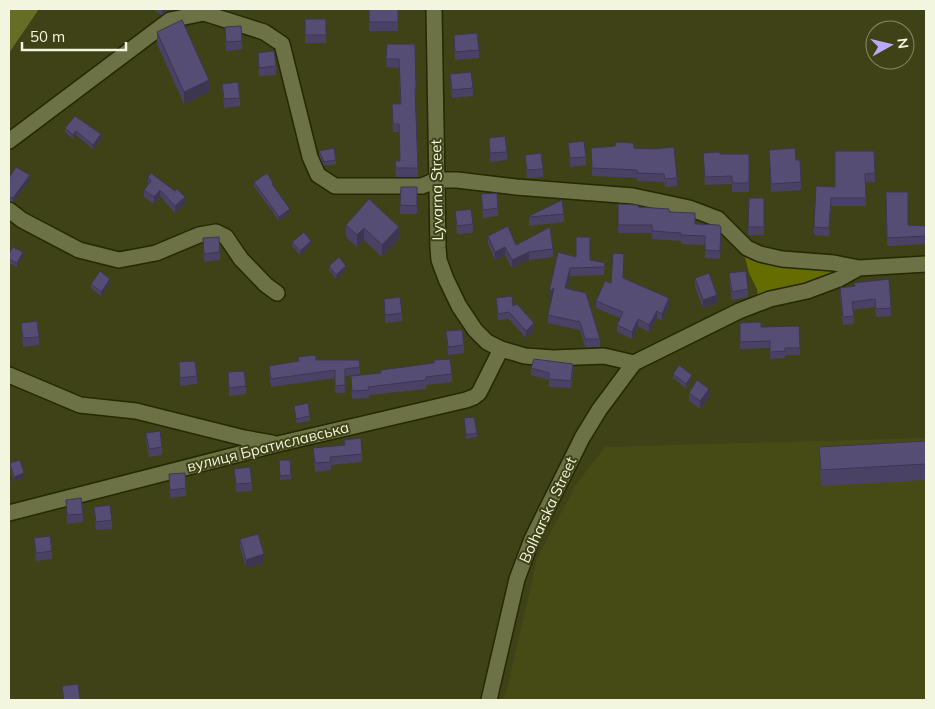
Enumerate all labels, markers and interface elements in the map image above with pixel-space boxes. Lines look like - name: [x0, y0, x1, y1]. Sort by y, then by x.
- scale bar: [22, 20, 126, 52]
- north arrow: [865, 20, 915, 70]
- text: 50 m: [30, 27, 65, 46]
- text: N: [893, 37, 913, 50]
- street label: Lyvarna Street: [426, 139, 447, 241]
- street label: вулиця Братиславська: [185, 417, 351, 476]
- street label: Bolharska Street: [515, 454, 580, 566]

